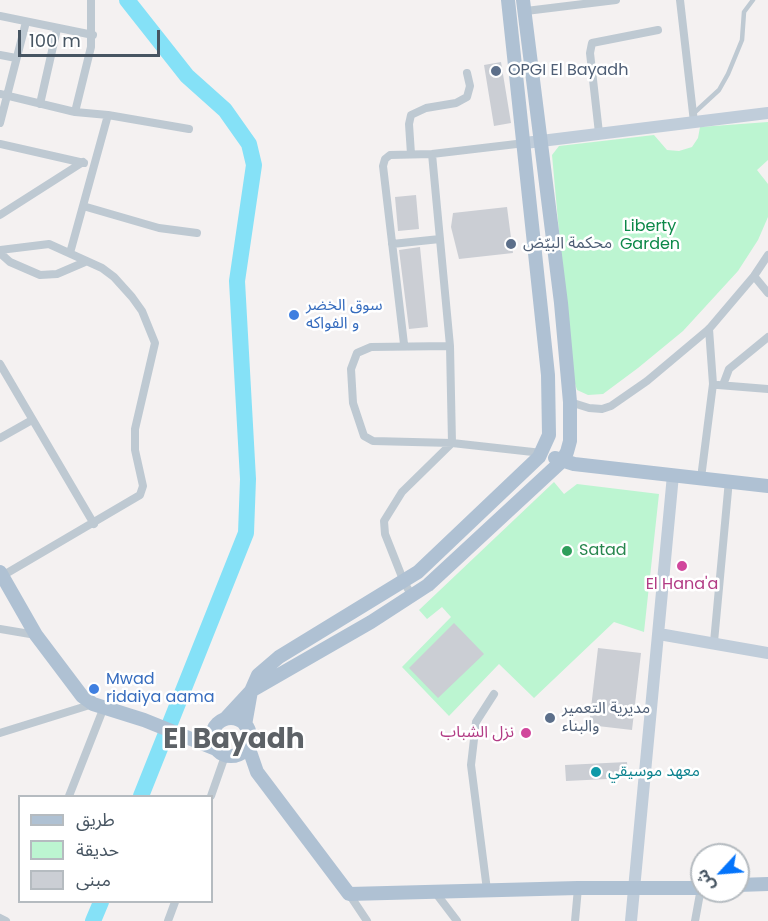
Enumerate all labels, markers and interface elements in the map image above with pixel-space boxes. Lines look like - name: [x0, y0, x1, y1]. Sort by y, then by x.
- scale bar: [21, 18, 164, 56]
- text: 100 m: [29, 28, 81, 53]
- place label: OPGI El Bayadh: [508, 61, 628, 81]
- marker: OPGI El Bayadh: [489, 64, 503, 78]
- park label: Liberty Garden: [620, 217, 680, 255]
- place label: محكمة البيّض: [523, 234, 612, 254]
- marker: محكمة البيّض: [504, 237, 518, 251]
- place label: سوق الخضر و الفواكه: [306, 296, 382, 334]
- marker: سوق الخضر و الفواكه: [287, 308, 301, 322]
- place label: Satad: [579, 541, 627, 561]
- marker: Satad: [560, 544, 574, 558]
- marker: El Hana'a: [675, 559, 689, 573]
- place label: El Hana'a: [646, 575, 718, 595]
- place label: Mwad ridaiya aama: [106, 670, 214, 708]
- marker: Mwad ridaiya aama: [87, 682, 101, 696]
- place label: مديرية التعمير والبناء: [562, 699, 650, 737]
- marker: مديرية التعمير والبناء: [543, 711, 557, 725]
- place label: نزل الشباب: [440, 723, 514, 743]
- district label: El Bayadh: [163, 724, 305, 758]
- marker: نزل الشباب: [519, 726, 533, 740]
- place label: معهد موسيقي: [608, 762, 700, 782]
- marker: معهد موسيقي: [589, 765, 603, 779]
- legend: [18, 795, 213, 903]
- text: طريق: [76, 807, 115, 832]
- text: حديقة: [76, 837, 119, 862]
- north arrow: [690, 843, 750, 903]
- text: ش: [690, 865, 720, 895]
- text: مبنى: [76, 867, 111, 892]

